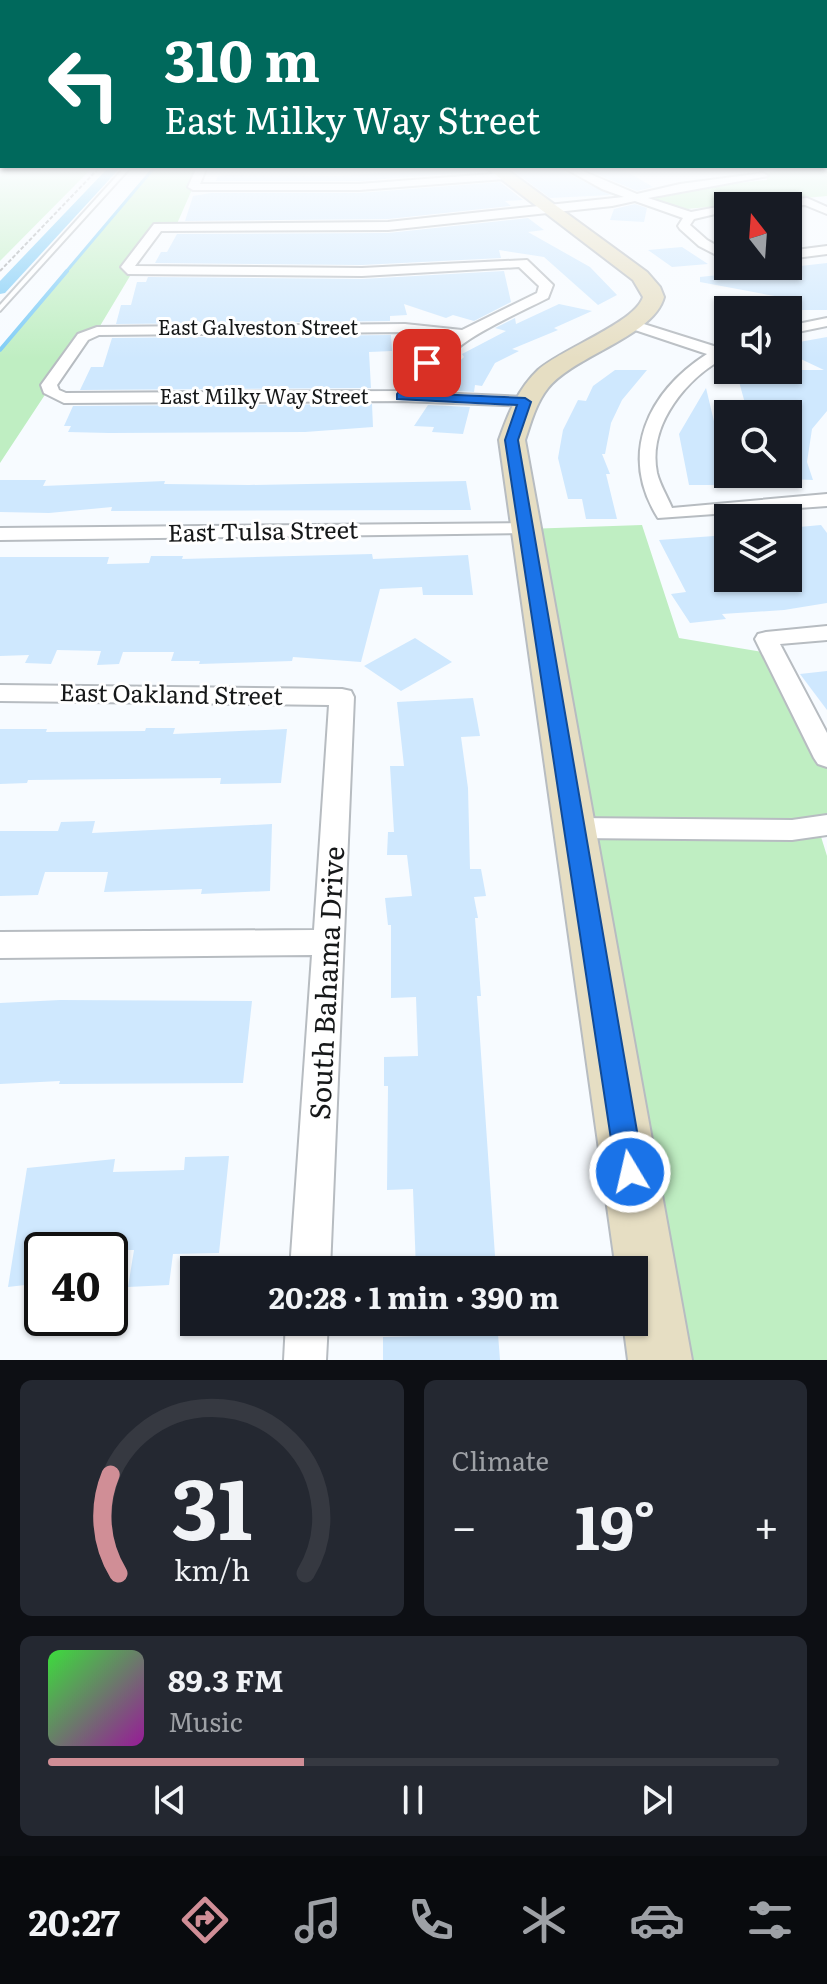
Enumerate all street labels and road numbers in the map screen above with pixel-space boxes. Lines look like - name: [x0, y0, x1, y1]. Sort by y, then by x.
- street label: East Galveston Street: [158, 311, 358, 341]
- street label: East Milky Way Street: [159, 380, 369, 410]
- street label: East Tulsa Street: [167, 510, 359, 549]
- street label: East Oakland Street: [59, 673, 283, 712]
- street label: South Bahama Drive: [297, 845, 353, 1121]

